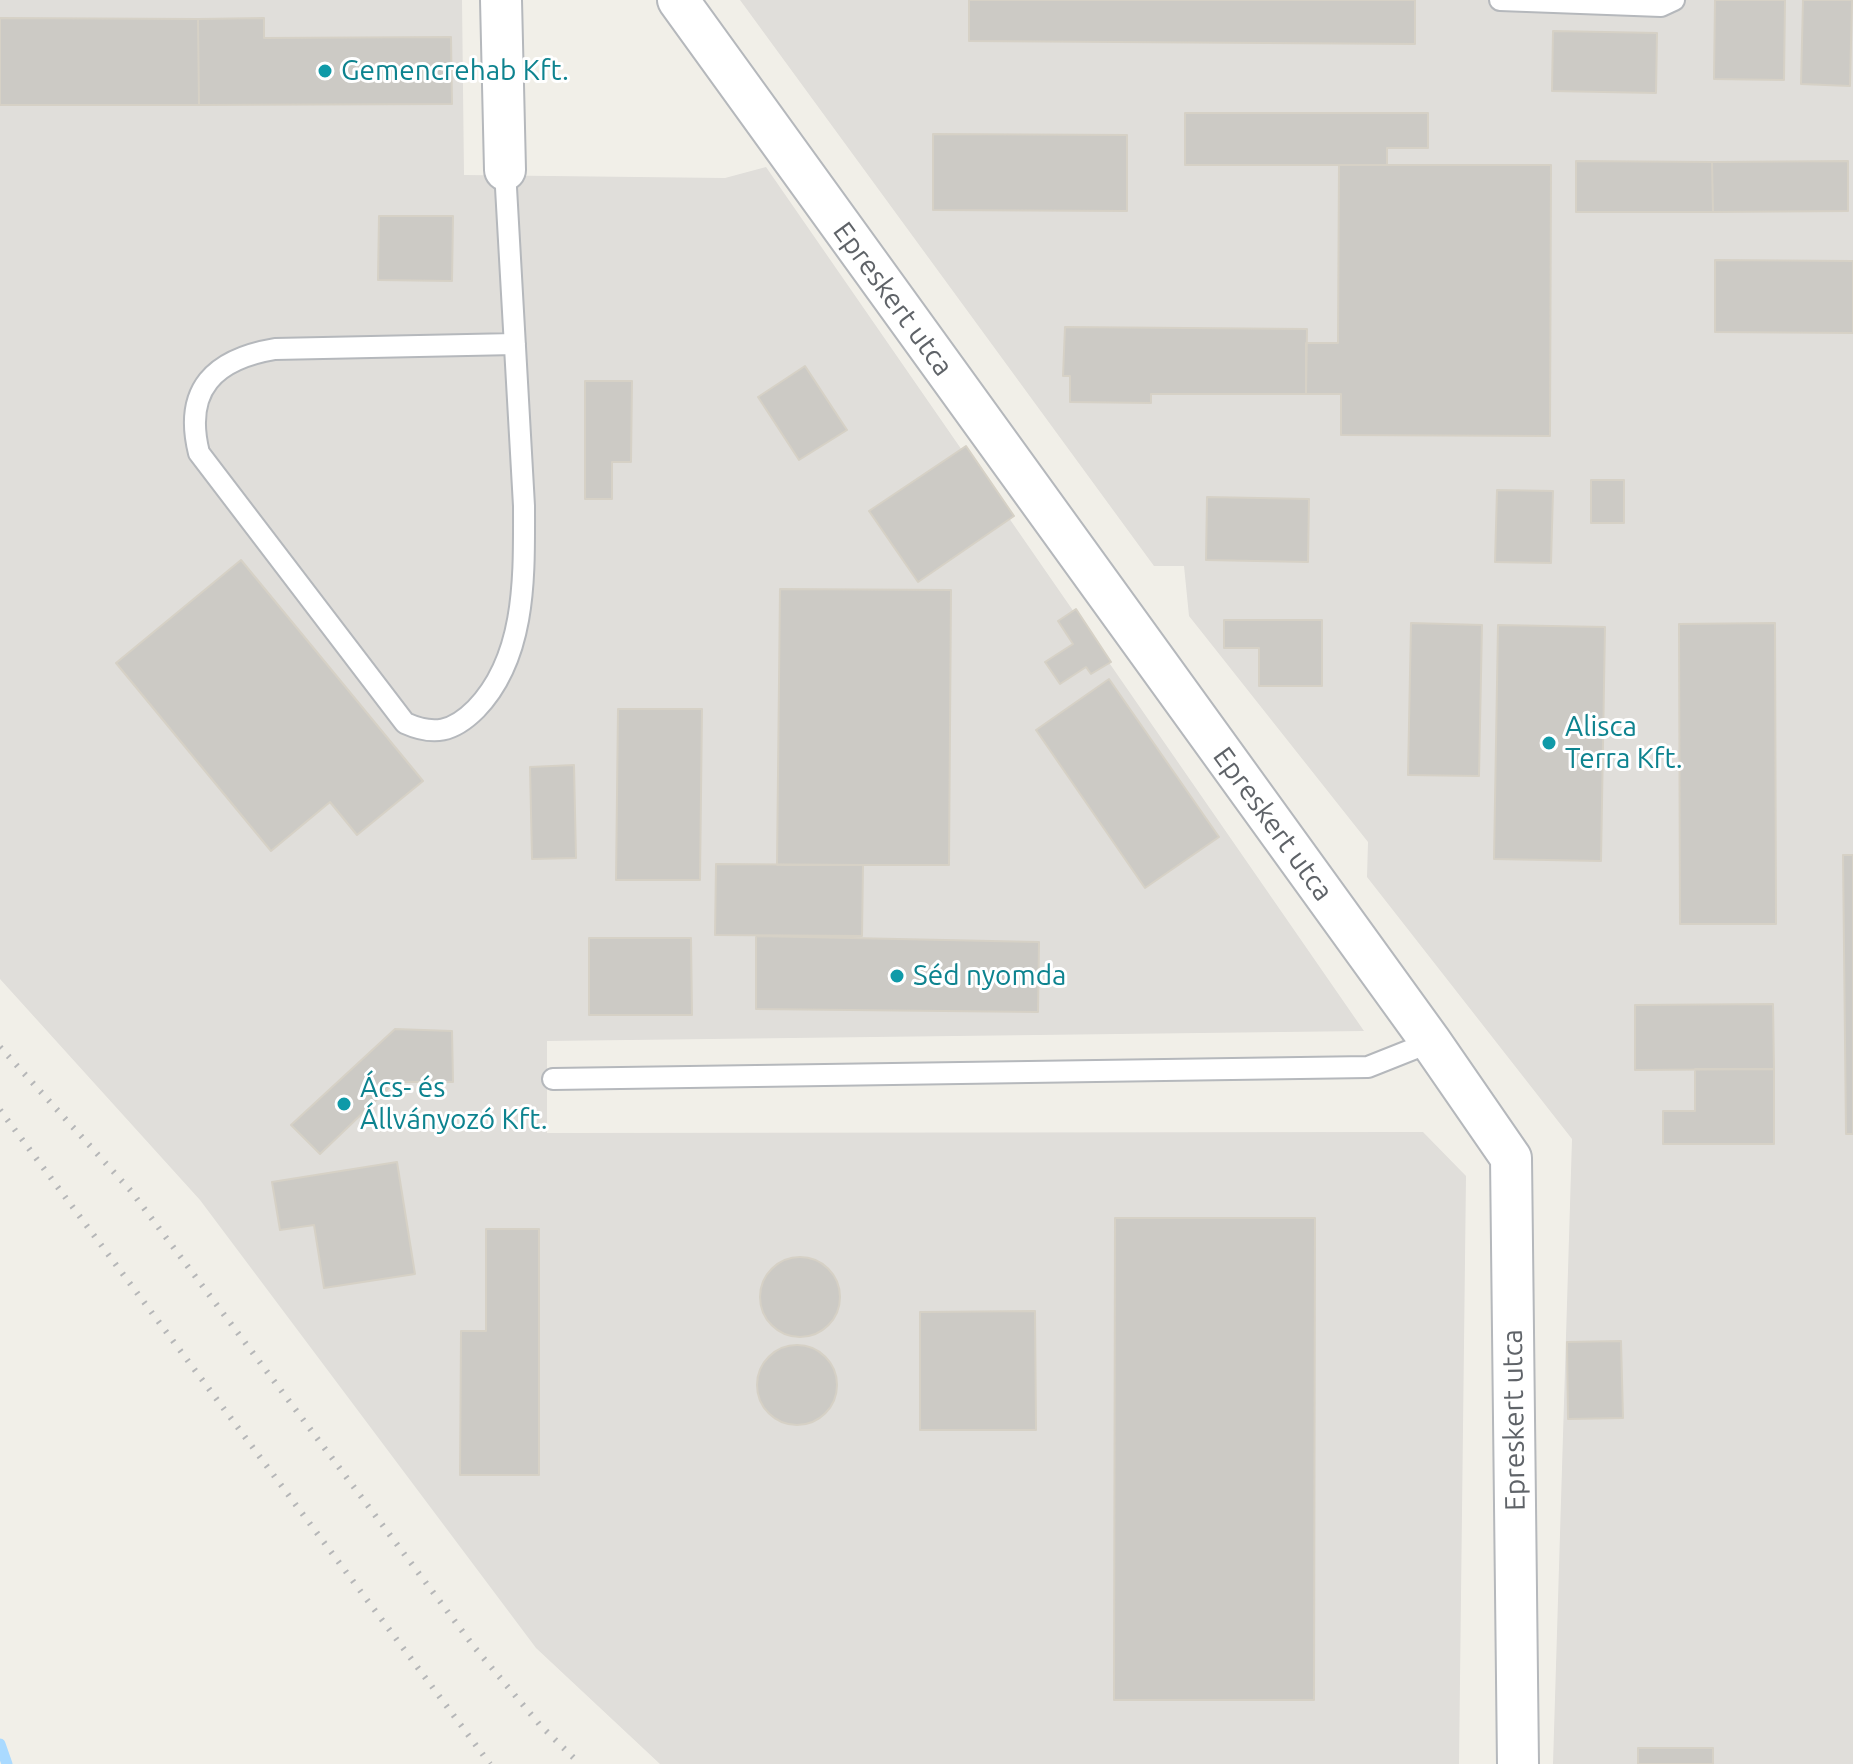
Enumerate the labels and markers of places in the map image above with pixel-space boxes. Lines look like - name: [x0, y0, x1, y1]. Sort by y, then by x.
- place label: Gemencrehab Kft.: [341, 54, 569, 88]
- marker: Gemencrehab Kft.: [316, 62, 334, 80]
- place label: Alisca Terra Kft.: [1565, 710, 1683, 776]
- marker: Alisca Terra Kft.: [1540, 734, 1558, 752]
- place label: Séd nyomda: [913, 959, 1066, 993]
- marker: Séd nyomda: [888, 967, 906, 985]
- place label: Ács- és Állványozó Kft.: [360, 1071, 548, 1137]
- marker: Ács- és Állványozó Kft.: [335, 1095, 353, 1113]

